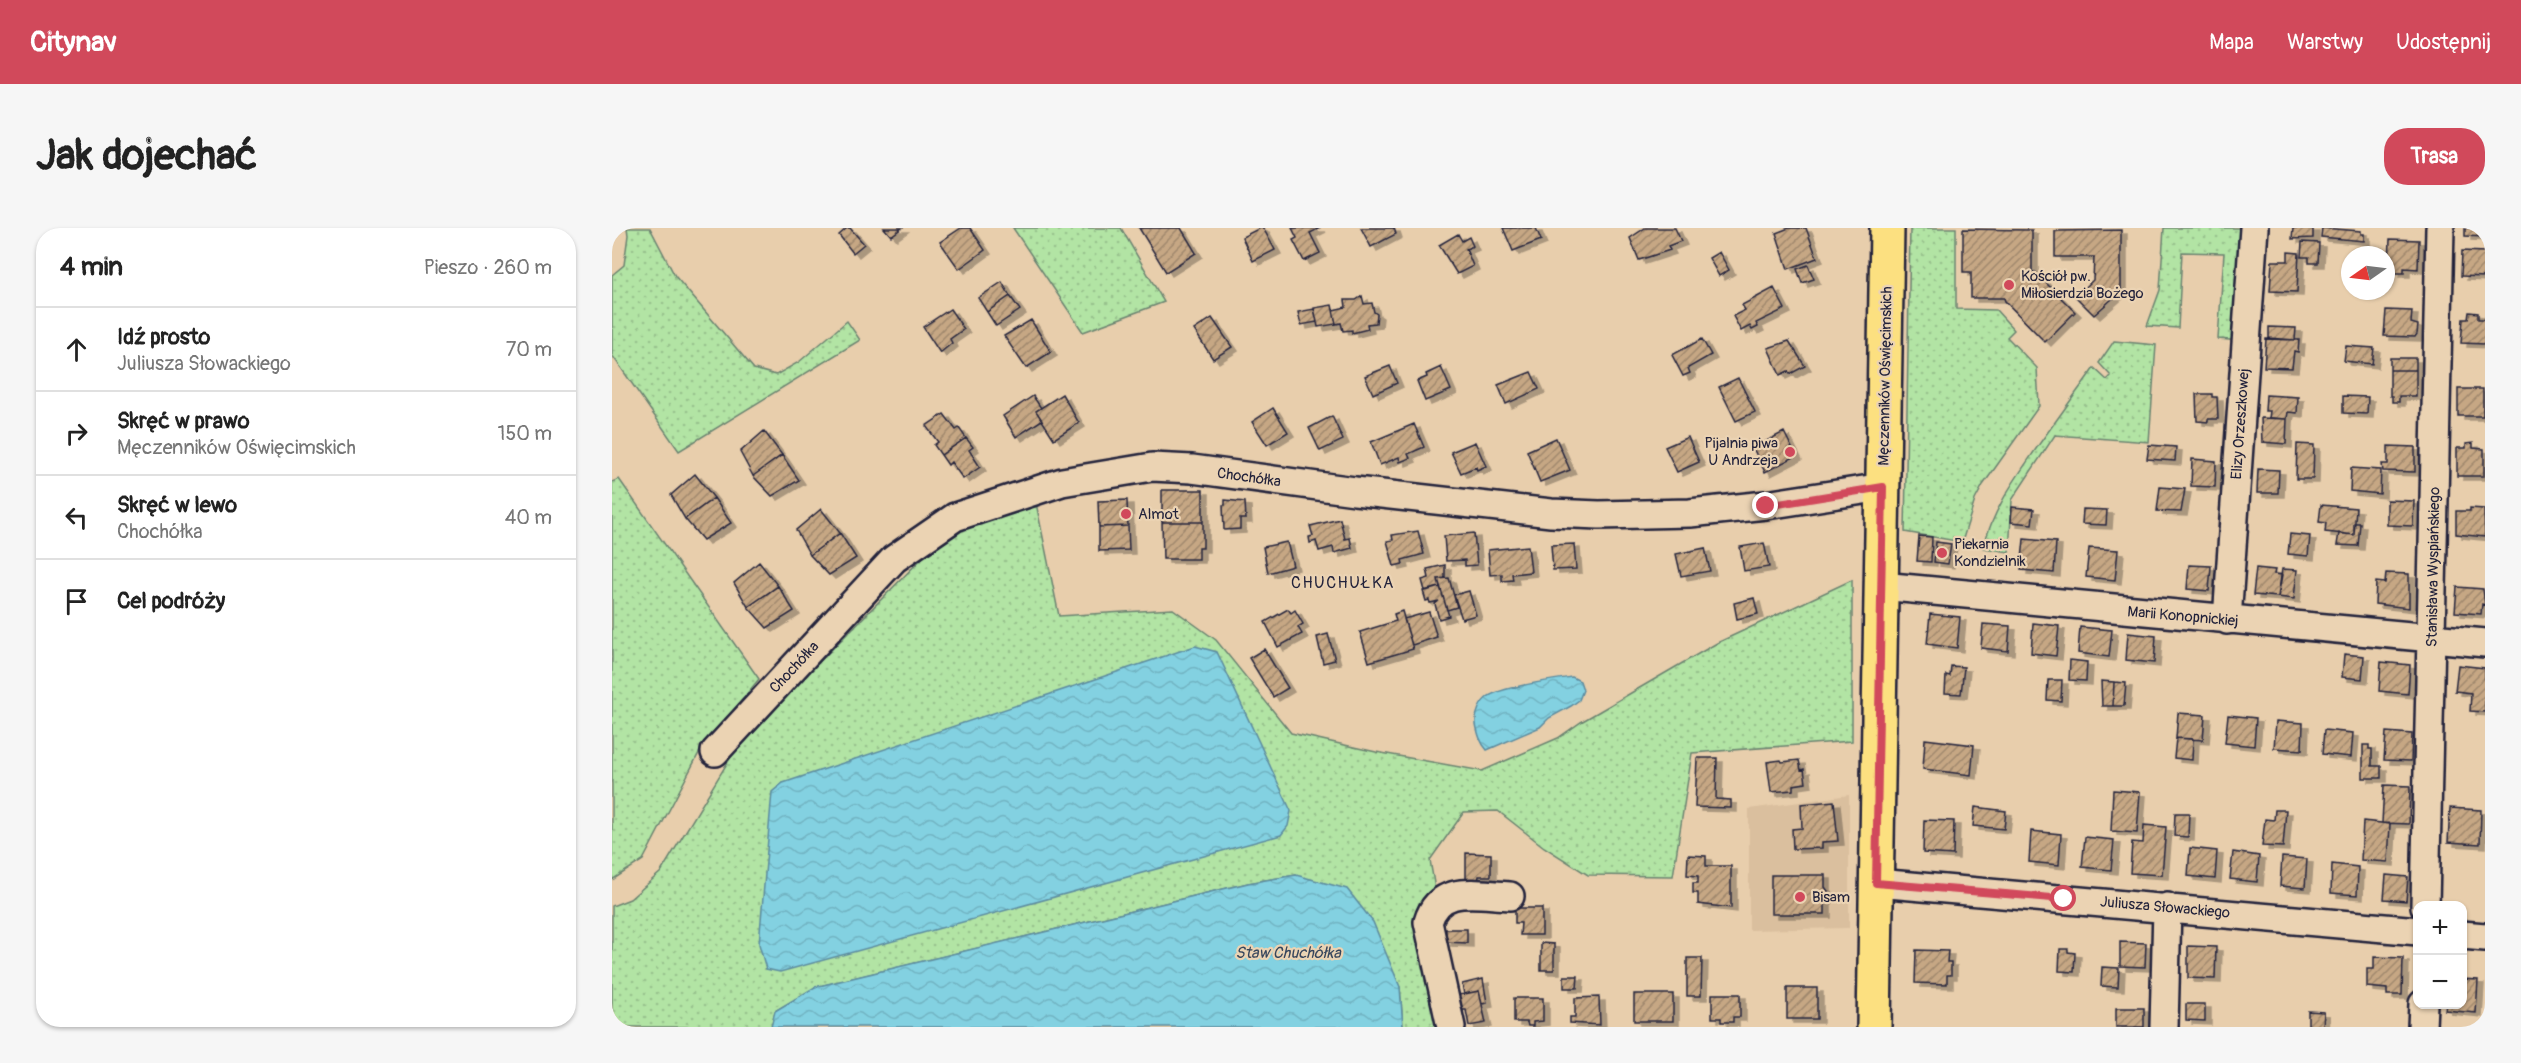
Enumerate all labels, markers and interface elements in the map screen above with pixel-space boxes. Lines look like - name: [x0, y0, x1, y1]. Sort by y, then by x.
- text: Citynav: [30, 25, 117, 60]
- text: Mapa: [2209, 29, 2254, 56]
- text: Warstwy: [2287, 29, 2363, 56]
- text: Udostępnij: [2396, 29, 2491, 56]
- button: Trasa: [2384, 128, 2485, 185]
- text: Jak dojechać: [36, 130, 257, 182]
- north arrow: [2341, 246, 2395, 300]
- text: 4 min: [60, 251, 123, 283]
- text: Pieszo · 260 m: [424, 255, 552, 280]
- place label: Kościół pw. Miłosierdzia Bożego: [2021, 267, 2143, 303]
- marker: Kościół pw. Miłosierdzia Bożego: [2002, 278, 2016, 292]
- street label: Męczenników Oświęcimskich: [1874, 286, 1897, 466]
- text: Idź prosto: [117, 323, 210, 351]
- icon: ahead: [60, 333, 93, 366]
- text: 70 m: [506, 337, 552, 362]
- text: Juliusza Słowackiego: [117, 351, 291, 376]
- street label: Elizy Orzeszkowej: [2227, 368, 2254, 480]
- text: Skręć w prawo: [117, 407, 250, 435]
- icon: right: [60, 417, 93, 450]
- text: 150 m: [498, 421, 552, 446]
- place label: Pijalnia piwa U Andrzeja: [1705, 434, 1778, 470]
- text: Męczenników Oświęcimskich: [117, 435, 356, 460]
- marker: Pijalnia piwa U Andrzeja: [1783, 445, 1797, 459]
- street label: Chochółka: [1216, 464, 1282, 491]
- street label: Stanisława Wyspiańskiego: [2423, 487, 2444, 647]
- text: Skręć w lewo: [117, 491, 237, 519]
- route end: [1752, 492, 1778, 518]
- icon: left: [60, 501, 93, 534]
- text: 40 m: [505, 505, 552, 530]
- place label: Almot: [1138, 505, 1180, 524]
- marker: Almot: [1119, 507, 1133, 521]
- text: Chochółka: [117, 519, 203, 544]
- place label: Piekarnia Kondzielnik: [1954, 535, 2026, 571]
- marker: Piekarnia Kondzielnik: [1935, 546, 1949, 560]
- district label: CHUCHUŁKA: [1291, 573, 1395, 593]
- icon: arrive: [60, 585, 93, 618]
- text: Cel podróży: [117, 587, 225, 615]
- street label: Marii Konopnickiej: [2127, 602, 2239, 631]
- street label: Chochółka: [766, 637, 823, 697]
- route start: [2050, 885, 2076, 911]
- place label: Bisam: [1812, 888, 1850, 907]
- marker: Bisam: [1793, 890, 1807, 904]
- street label: Juliusza Słowackiego: [2099, 892, 2231, 923]
- map controls: [2413, 901, 2467, 1009]
- button: +: [2413, 901, 2467, 955]
- water label: Staw Chuchółka: [1235, 943, 1342, 963]
- button: −: [2413, 955, 2467, 1009]

